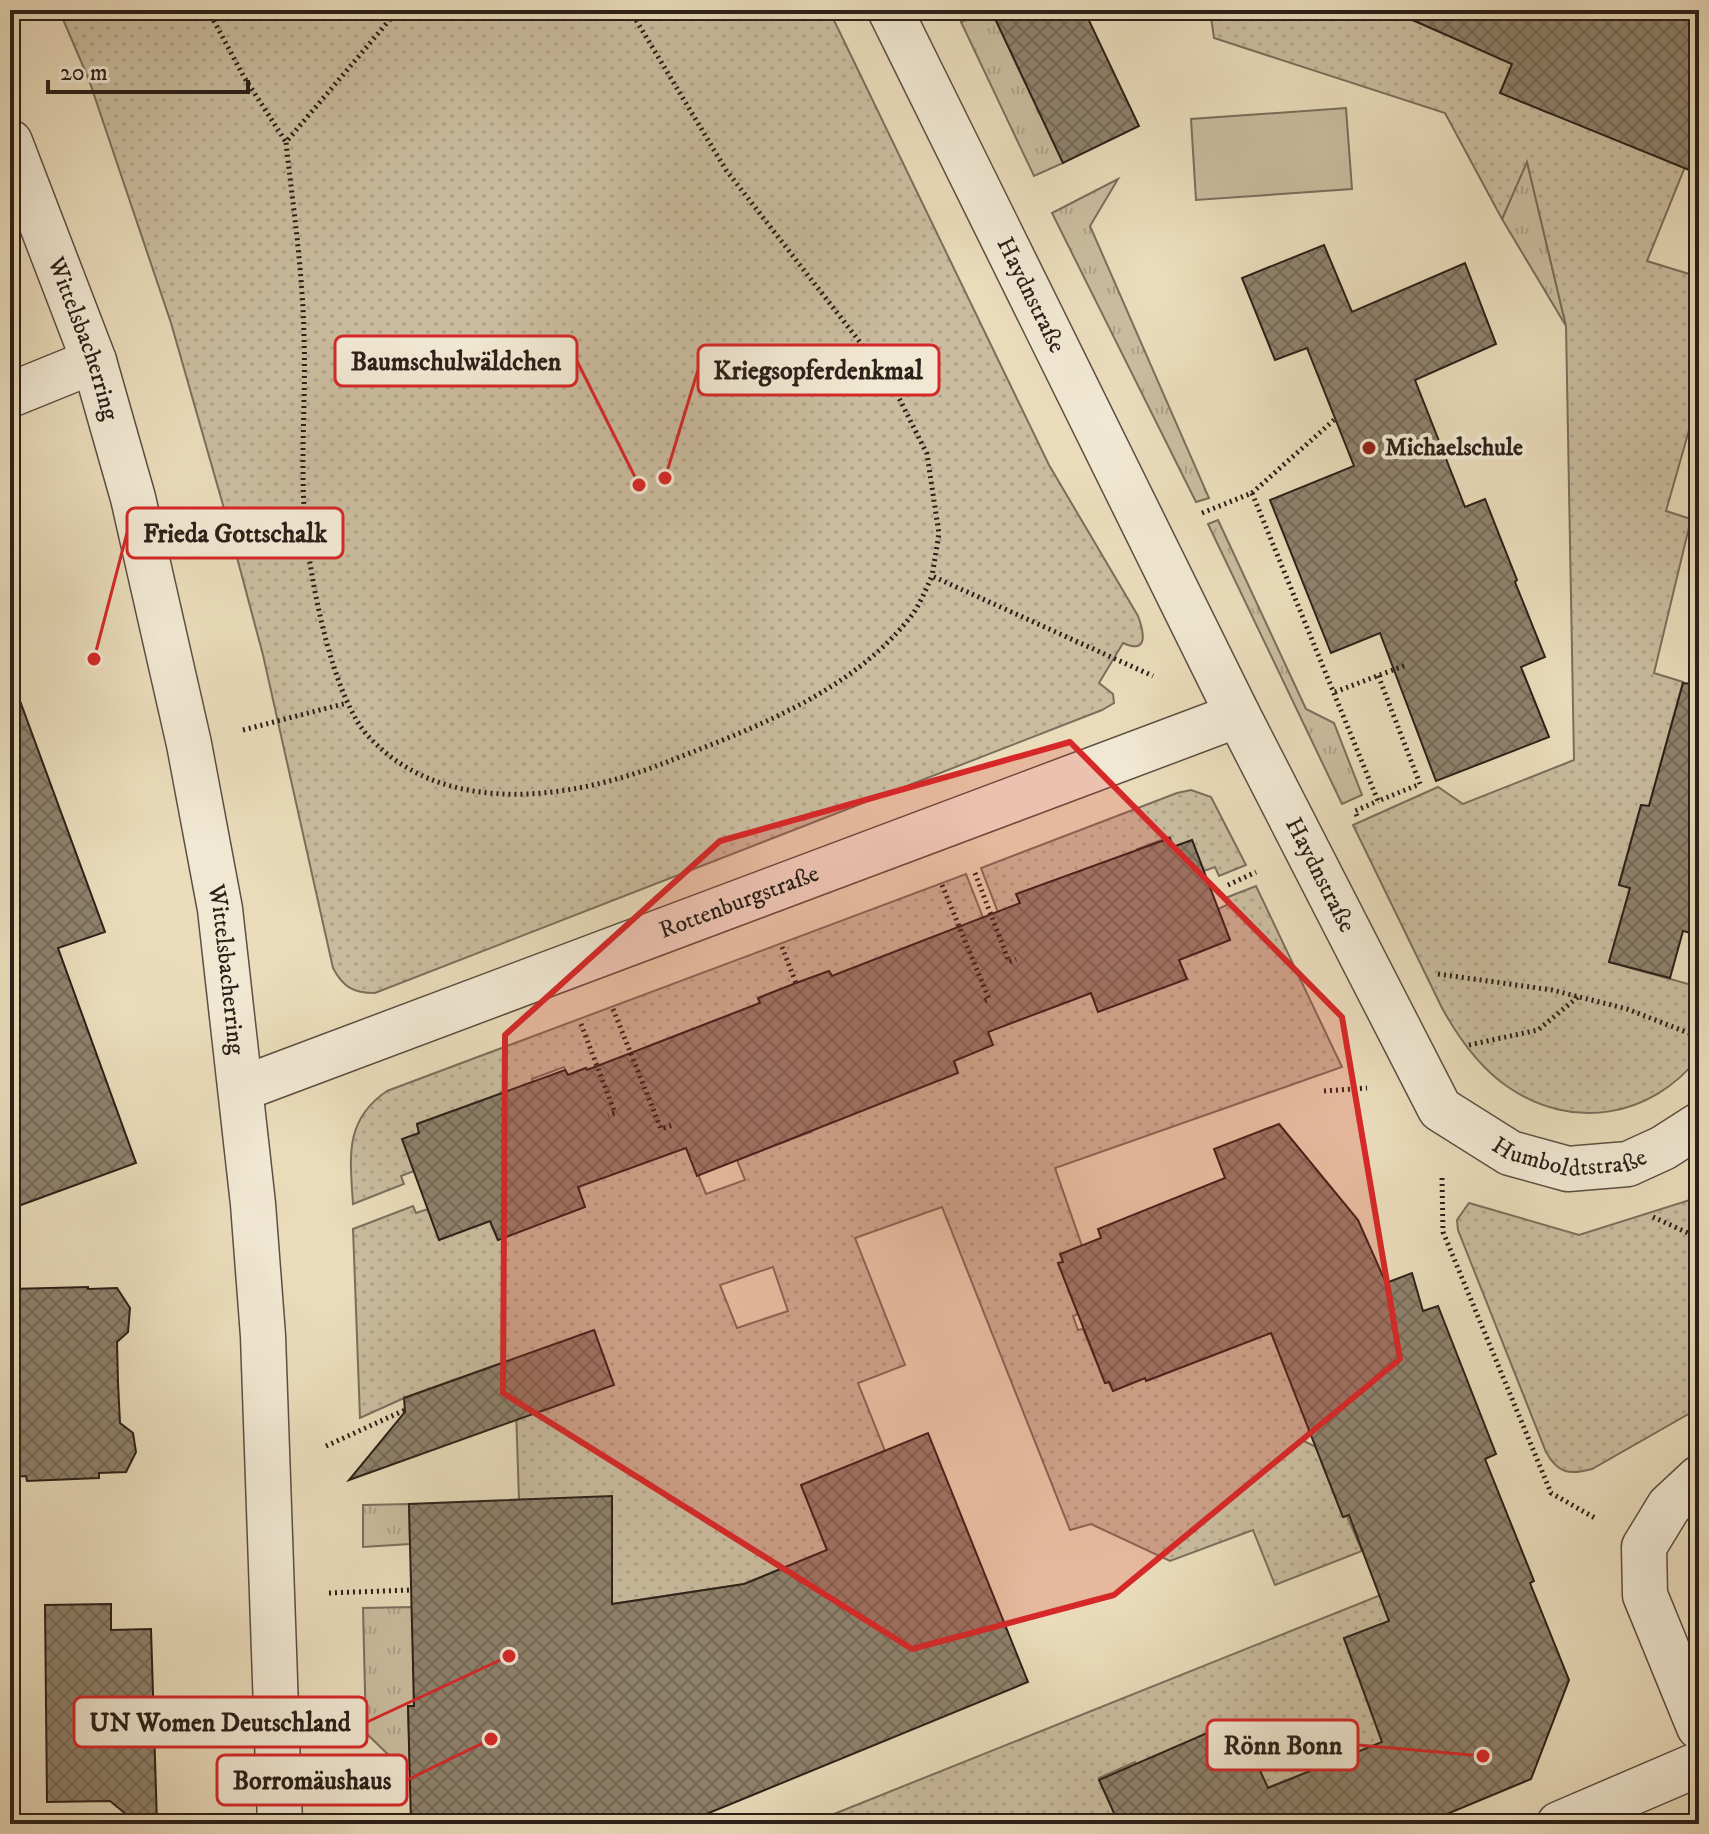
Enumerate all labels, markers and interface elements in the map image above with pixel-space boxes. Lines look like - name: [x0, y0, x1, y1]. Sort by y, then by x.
- scale bar: [48, 44, 248, 94]
- text: 20 m: [60, 58, 108, 88]
- street label: Haydnstraße: [990, 232, 1072, 358]
- street label: Wittelsbacherring: [40, 252, 125, 424]
- callout: Baumschulwäldchen: [335, 336, 577, 386]
- callout: Kriegsopferdenkmal: [698, 345, 939, 395]
- text: Baumschulwäldchen: [351, 346, 562, 379]
- text: Kriegsopferdenkmal: [713, 355, 924, 388]
- place label: Michaelschule: [1385, 433, 1523, 463]
- marker: Michaelschule: [1360, 439, 1378, 457]
- callout: Frieda Gottschalk: [127, 508, 343, 558]
- text: Frieda Gottschalk: [143, 518, 328, 551]
- street label: Haydnstraße: [1278, 812, 1362, 938]
- street label: Rottenburgstraße: [655, 859, 823, 946]
- street label: Wittelsbacherring: [201, 881, 251, 1056]
- street label: Humboldtstraße: [1486, 1130, 1652, 1184]
- callout: UN Women Deutschland: [74, 1697, 367, 1747]
- text: UN Women Deutschland: [89, 1707, 352, 1740]
- callout: Rönn Bonn: [1207, 1720, 1358, 1770]
- text: Rönn Bonn: [1224, 1730, 1343, 1763]
- callout: Borromäushaus: [217, 1755, 407, 1805]
- text: Borromäushaus: [233, 1765, 392, 1798]

